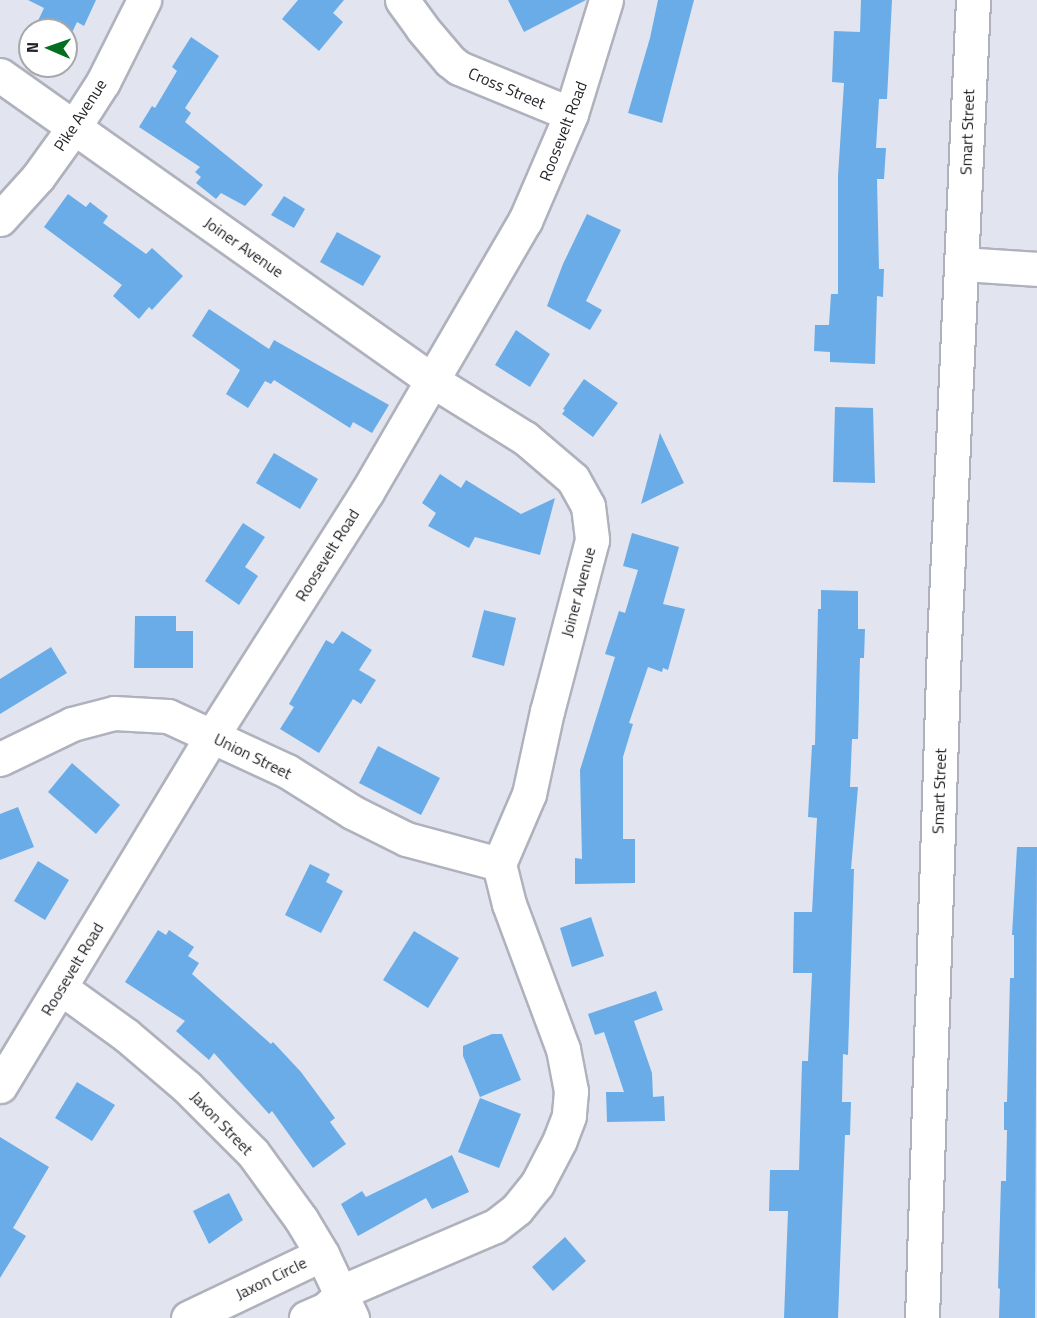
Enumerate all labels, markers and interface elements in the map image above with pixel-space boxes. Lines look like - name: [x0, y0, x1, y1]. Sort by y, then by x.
- north arrow: [18, 18, 78, 78]
- text: N: [20, 41, 44, 53]
- street label: Cross Street: [465, 63, 549, 113]
- street label: Pike Avenue: [50, 75, 110, 155]
- street label: Roosevelt Road: [535, 78, 591, 184]
- street label: Smart Street: [956, 89, 978, 175]
- street label: Joiner Avenue: [201, 213, 287, 281]
- street label: Roosevelt Road: [291, 505, 363, 605]
- street label: Joiner Avenue: [557, 545, 599, 639]
- street label: Union Street: [211, 729, 295, 783]
- street label: Smart Street: [928, 748, 950, 834]
- street label: Roosevelt Road: [37, 919, 107, 1019]
- street label: Jaxon Street: [187, 1087, 257, 1159]
- street label: Jaxon Circle: [232, 1253, 310, 1303]

